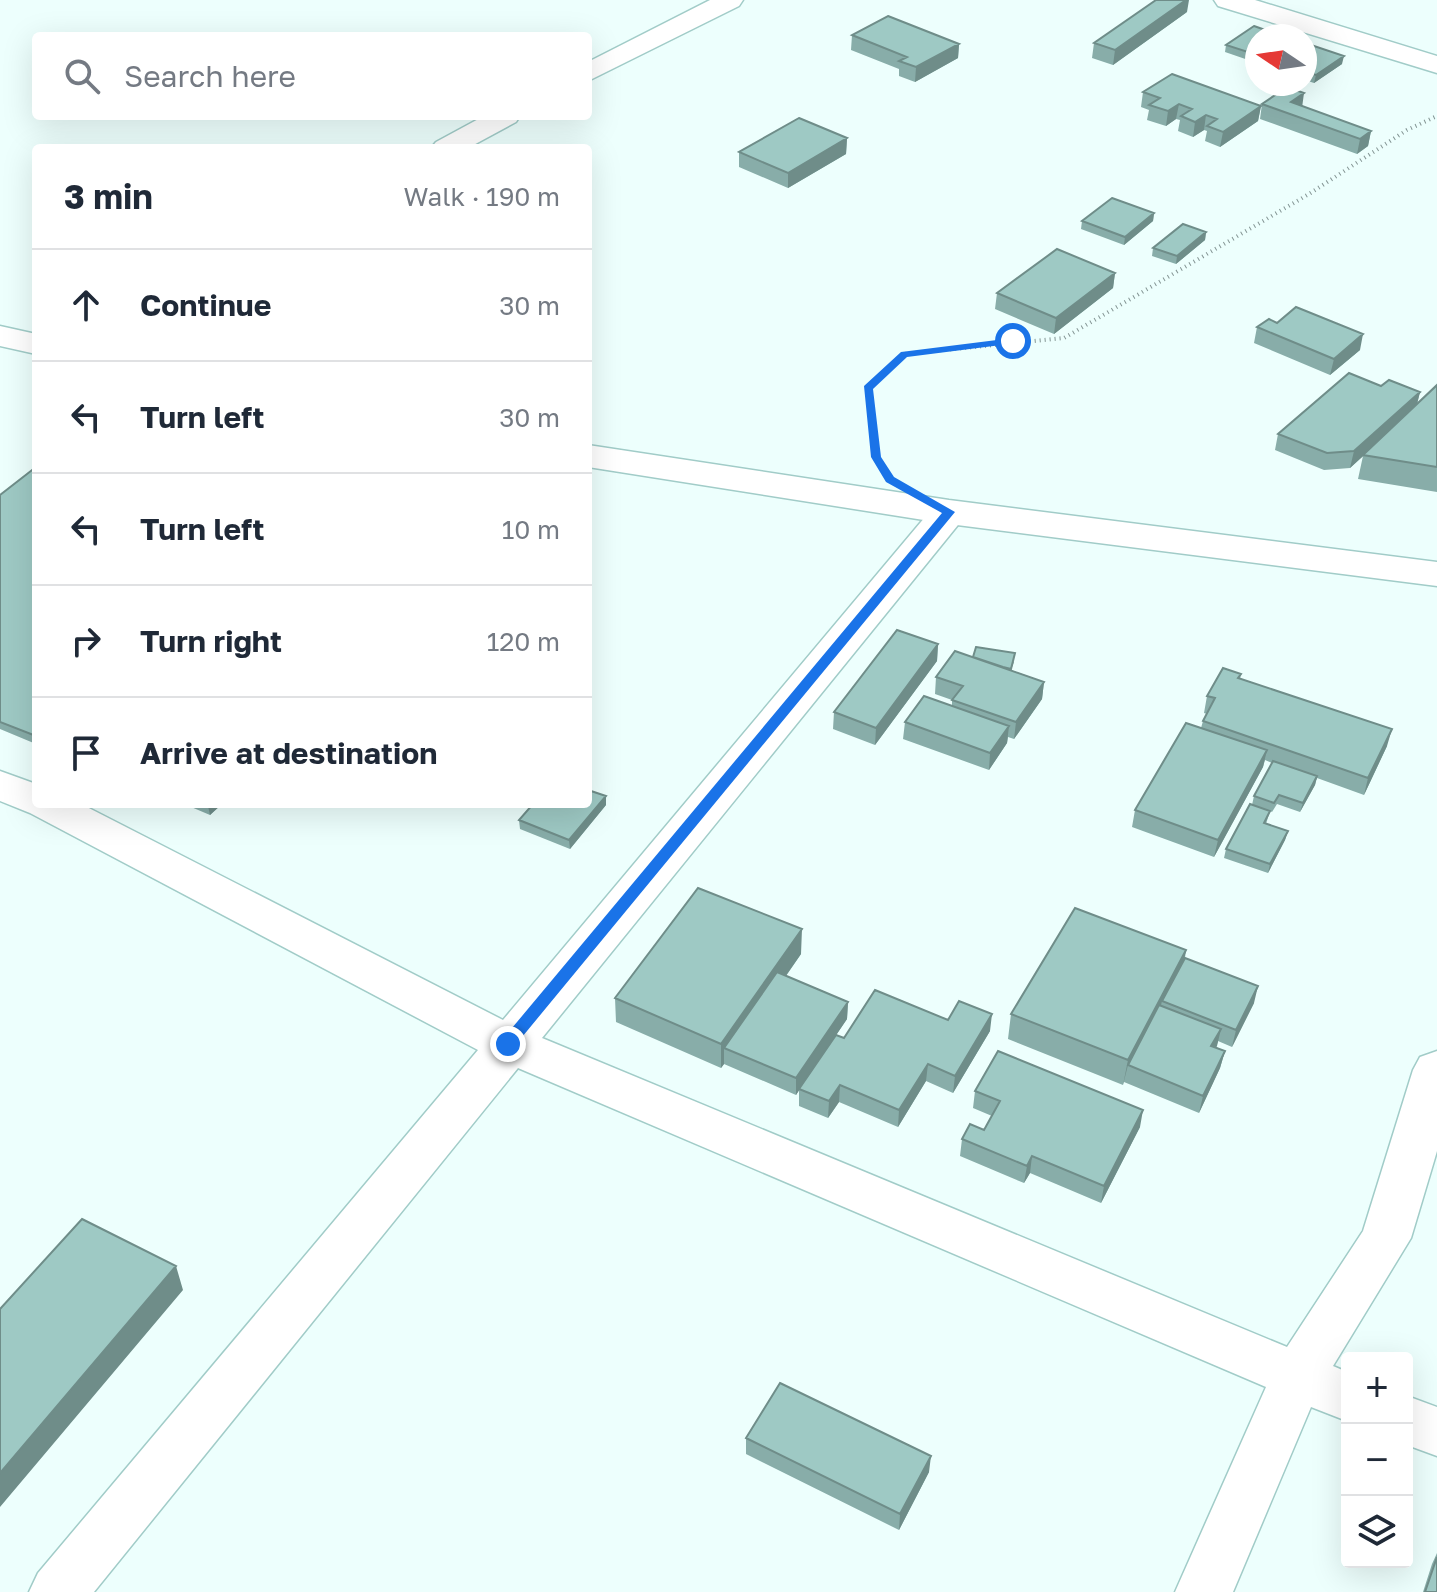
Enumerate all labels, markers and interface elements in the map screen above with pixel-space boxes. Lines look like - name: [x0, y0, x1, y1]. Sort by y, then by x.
- north arrow: [1245, 24, 1317, 96]
- search box: [32, 32, 592, 120]
- icon: search: [60, 54, 104, 98]
- text: Search here: [124, 58, 296, 94]
- text: 3 min: [64, 176, 153, 216]
- text: Walk · 190 m: [404, 181, 560, 212]
- icon: ahead: [64, 283, 108, 327]
- text: Continue: [140, 287, 271, 323]
- text: 30 m: [499, 290, 560, 321]
- route start: [995, 323, 1031, 359]
- icon: left: [64, 395, 108, 439]
- text: Turn left: [140, 399, 265, 435]
- text: 30 m: [499, 402, 560, 433]
- icon: left: [64, 507, 108, 551]
- text: Turn left: [140, 511, 265, 547]
- text: 10 m: [502, 514, 560, 545]
- icon: right: [64, 619, 108, 663]
- text: Turn right: [140, 623, 282, 659]
- text: 120 m: [487, 626, 560, 657]
- icon: arrive: [64, 731, 108, 775]
- text: Arrive at destination: [140, 735, 437, 771]
- route end: [490, 1026, 526, 1062]
- map controls: [1341, 1352, 1413, 1568]
- button: +: [1341, 1352, 1413, 1424]
- button: −: [1341, 1424, 1413, 1496]
- button: layers: [1341, 1496, 1413, 1568]

